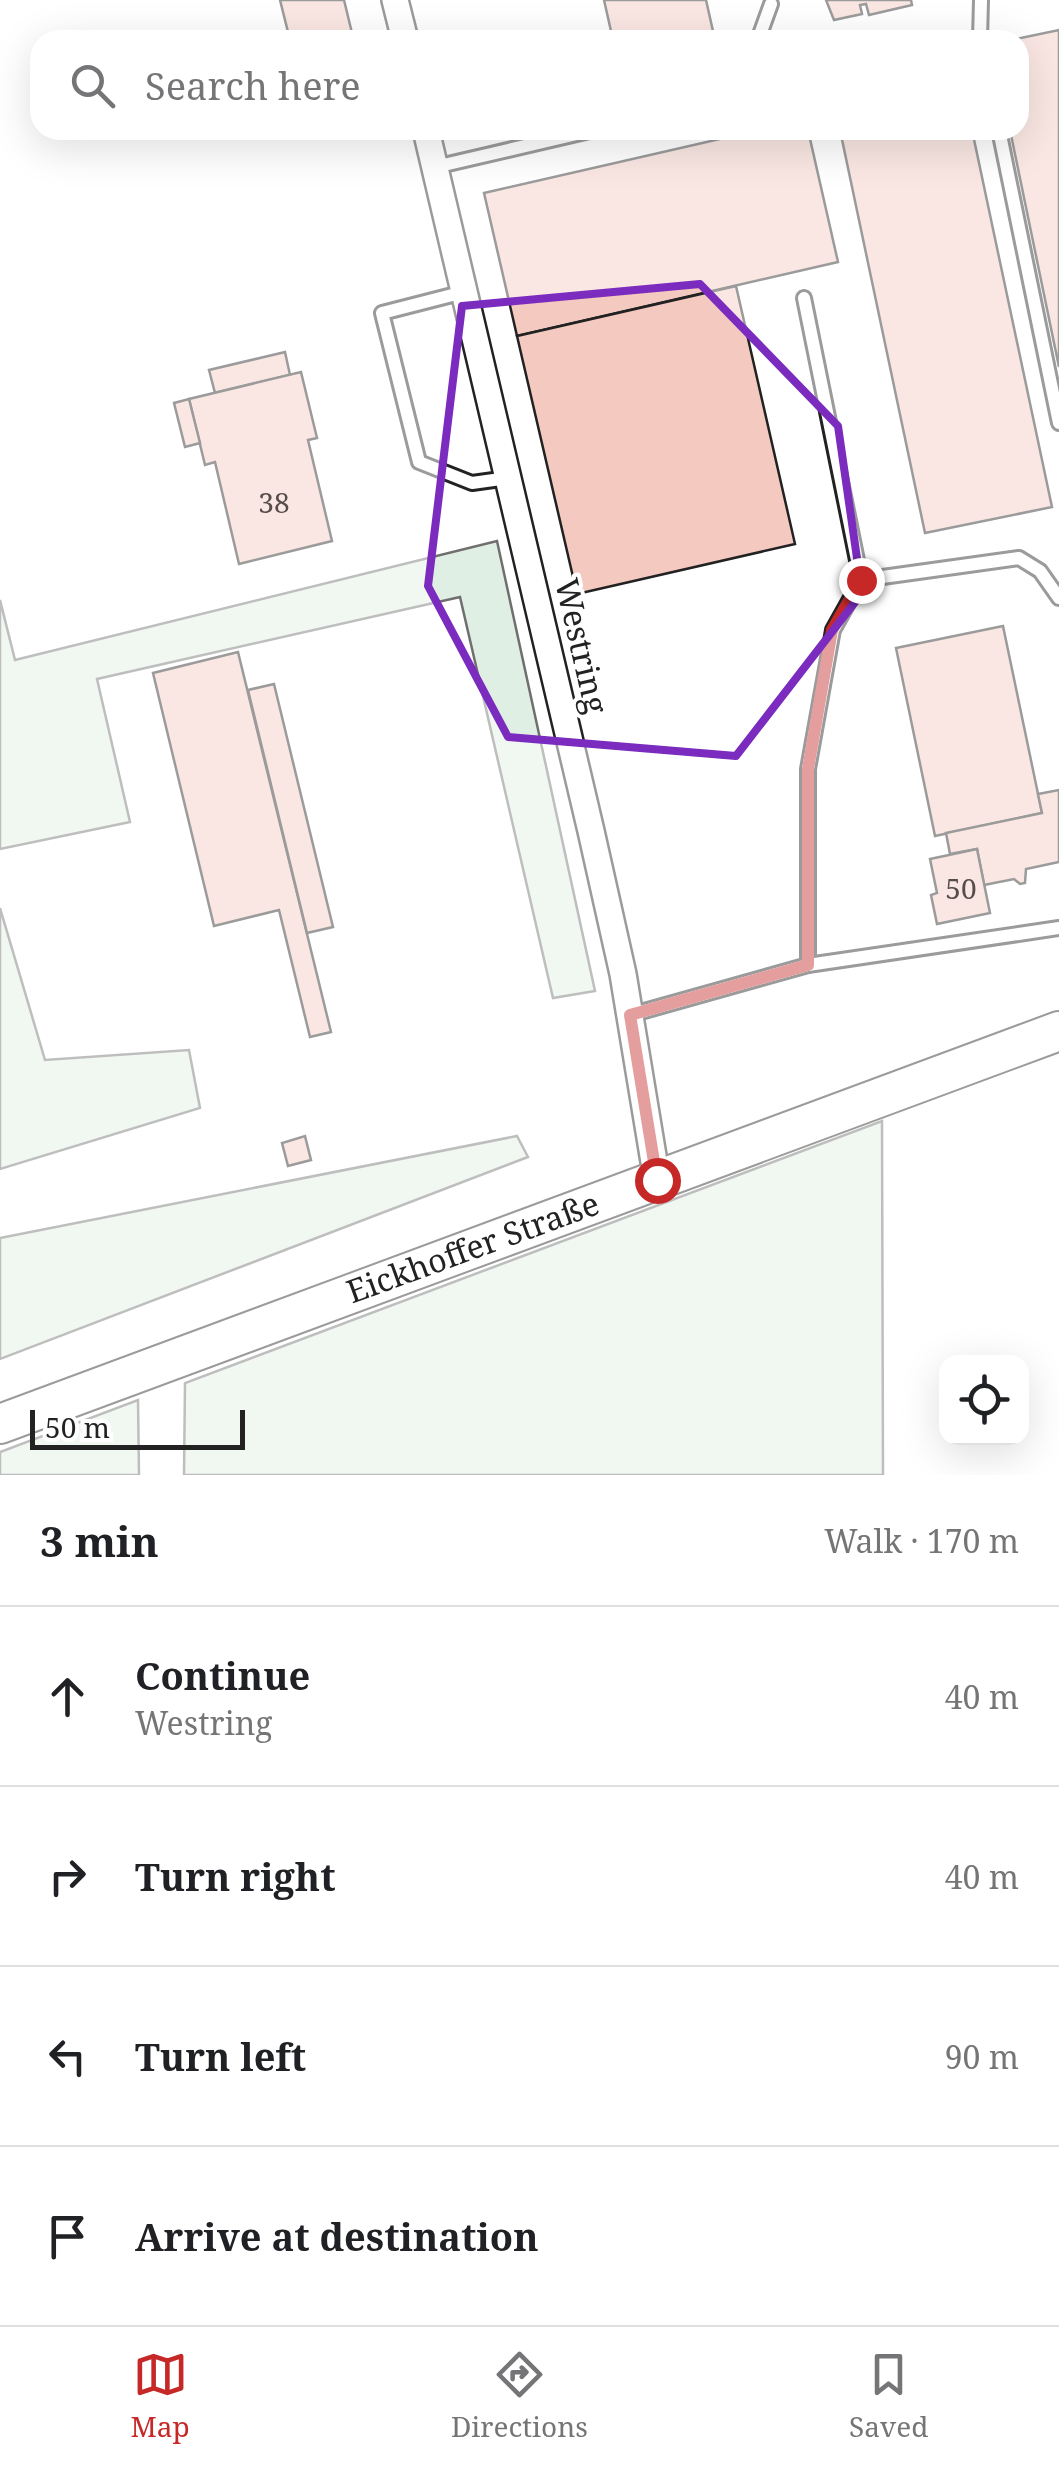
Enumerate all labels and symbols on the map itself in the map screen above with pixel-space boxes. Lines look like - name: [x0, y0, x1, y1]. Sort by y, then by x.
- house number: 38: [258, 483, 290, 521]
- route end: [839, 558, 885, 604]
- street label: Westring: [546, 574, 619, 718]
- house number: 50: [945, 869, 977, 907]
- route start: [635, 1158, 681, 1204]
- street label: Eickhoffer Straße: [340, 1181, 605, 1312]
- scale bar: [30, 1405, 245, 1450]

